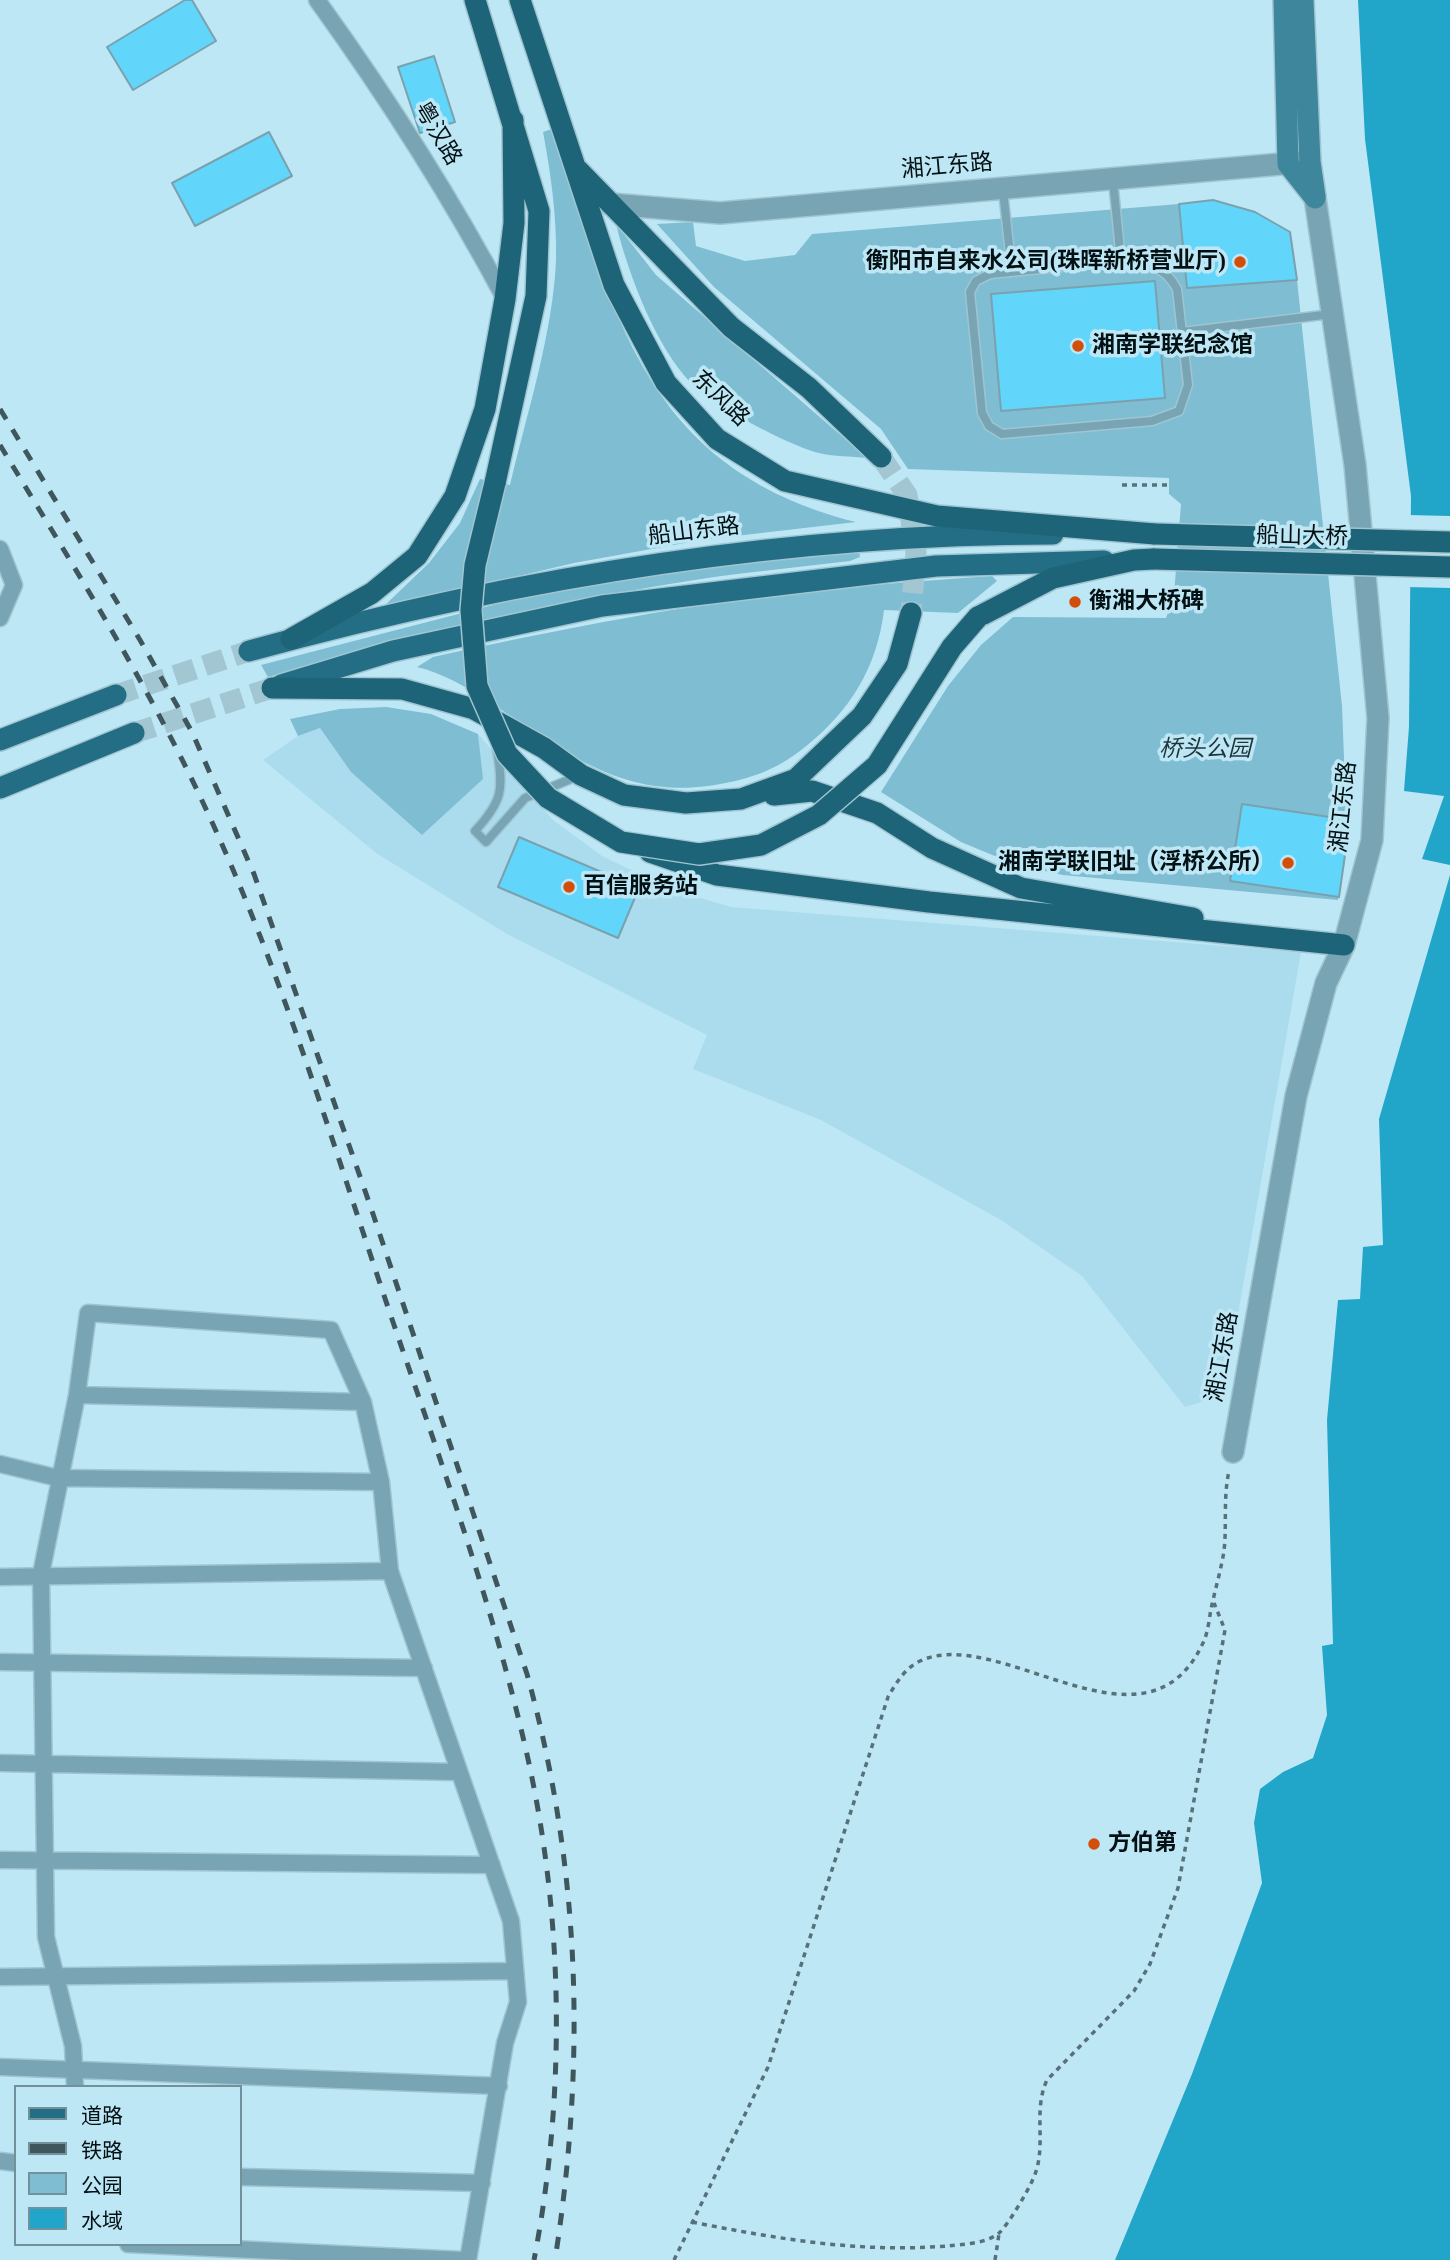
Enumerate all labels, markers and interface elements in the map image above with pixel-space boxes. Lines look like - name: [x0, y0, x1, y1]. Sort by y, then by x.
- street label: 粤汉路: [407, 97, 467, 171]
- street label: 湘江东路: [900, 149, 994, 185]
- place label: 衡阳市自来水公司(珠晖新桥营业厅): [866, 248, 1226, 276]
- marker: 衡阳市自来水公司(珠晖新桥营业厅): [1232, 254, 1248, 270]
- place label: 湘南学联纪念馆: [1092, 332, 1253, 360]
- marker: 湘南学联纪念馆: [1070, 338, 1086, 354]
- street label: 东风路: [686, 365, 754, 433]
- street label: 船山东路: [647, 513, 741, 551]
- street label: 船山大桥: [1256, 522, 1348, 552]
- place label: 衡湘大桥碑: [1089, 588, 1204, 616]
- marker: 衡湘大桥碑: [1067, 594, 1083, 610]
- park label: 桥头公园: [1159, 736, 1251, 764]
- street label: 湘江东路: [1325, 760, 1363, 854]
- place label: 湘南学联旧址（浮桥公所）: [998, 849, 1274, 877]
- marker: 湘南学联旧址（浮桥公所）: [1280, 855, 1296, 871]
- place label: 百信服务站: [583, 873, 698, 901]
- marker: 百信服务站: [561, 879, 577, 895]
- street label: 湘江东路: [1201, 1309, 1245, 1405]
- place label: 方伯第: [1108, 1830, 1177, 1858]
- marker: 方伯第: [1086, 1836, 1102, 1852]
- legend: [14, 2085, 242, 2246]
- text: 道路: [81, 2104, 123, 2128]
- text: 铁路: [81, 2139, 123, 2163]
- text: 公园: [81, 2174, 123, 2198]
- text: 水域: [81, 2209, 123, 2233]

